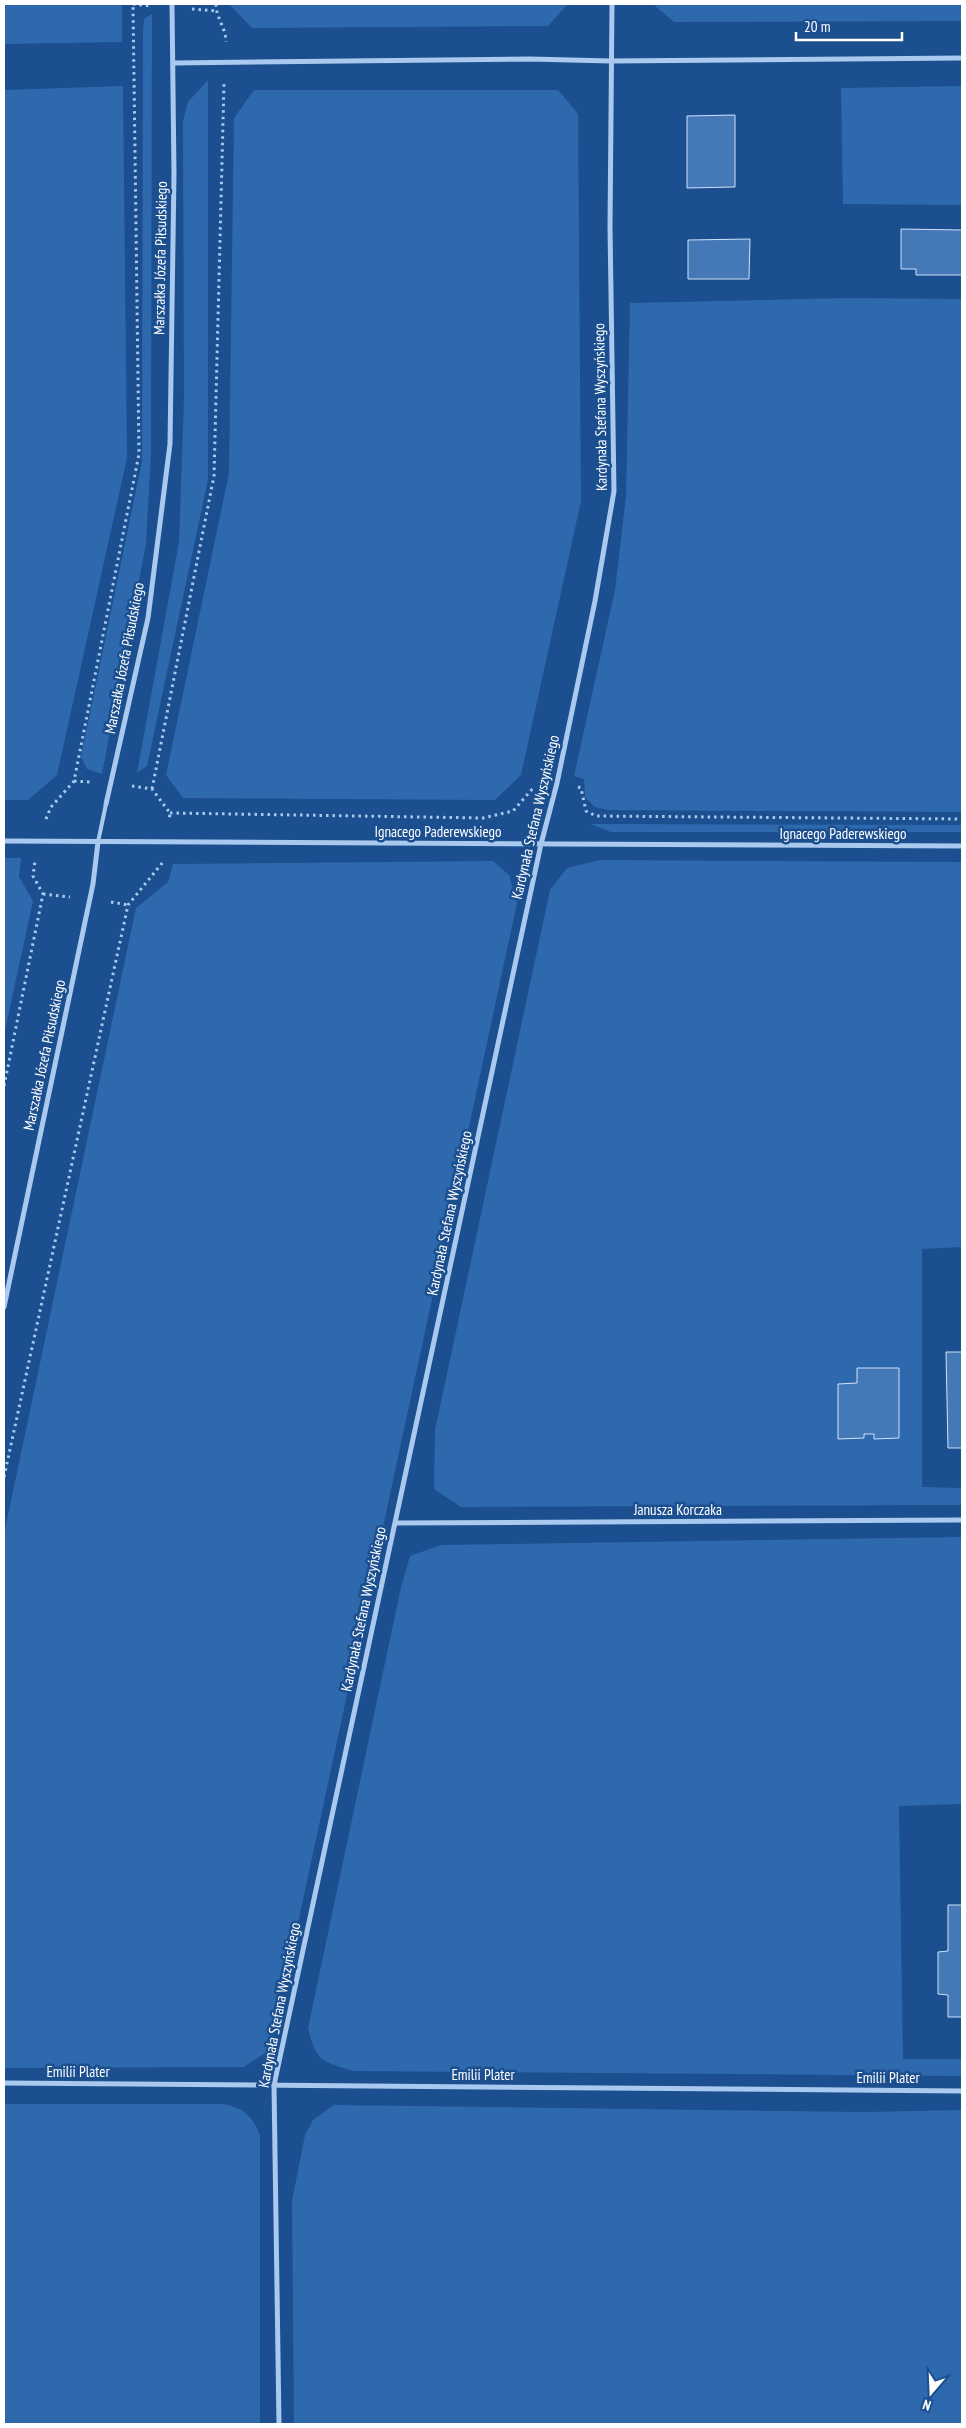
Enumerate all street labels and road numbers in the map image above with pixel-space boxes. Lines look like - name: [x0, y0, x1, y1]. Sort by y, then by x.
- street label: Marszałka Józefa Piłsudskiego: [149, 181, 171, 335]
- street label: Kardynała Stefana Wyszyńskiego: [589, 323, 611, 491]
- street label: Marszałka Józefa Piłsudskiego: [100, 581, 148, 735]
- street label: Kardynała Stefana Wyszyńskiego: [507, 733, 563, 901]
- street label: Ignacego Paderewskiego: [374, 822, 502, 841]
- street label: Ignacego Paderewskiego: [779, 824, 907, 843]
- street label: Marszałka Józefa Piłsudskiego: [19, 978, 69, 1132]
- street label: Kardynała Stefana Wyszyńskiego: [422, 1129, 476, 1297]
- street label: Janusza Korczaka: [633, 1500, 722, 1519]
- street label: Kardynała Stefana Wyszyńskiego: [336, 1525, 390, 1693]
- street label: Kardynała Stefana Wyszyńskiego: [254, 1921, 304, 2089]
- street label: Emilii Plater: [46, 2062, 110, 2081]
- street label: Emilii Plater: [451, 2065, 515, 2084]
- street label: Emilii Plater: [856, 2068, 920, 2087]

